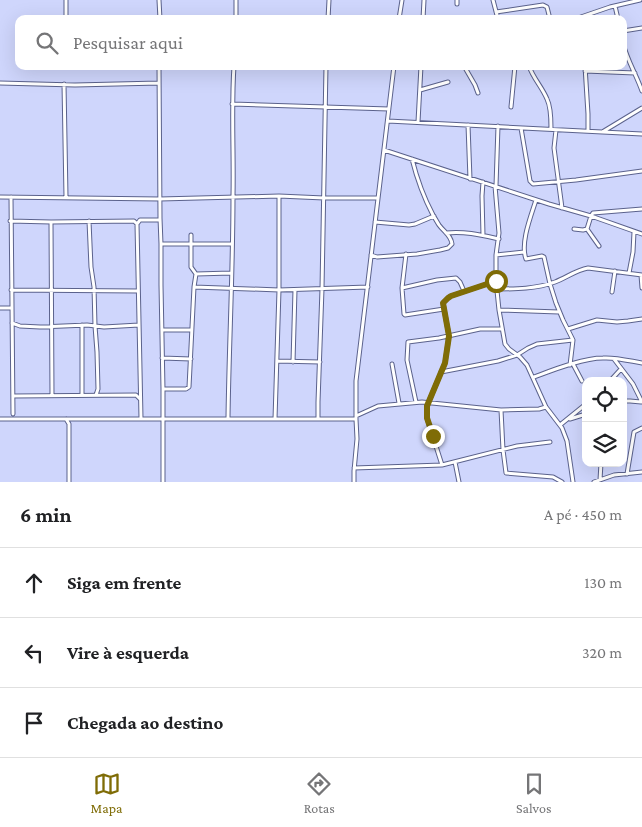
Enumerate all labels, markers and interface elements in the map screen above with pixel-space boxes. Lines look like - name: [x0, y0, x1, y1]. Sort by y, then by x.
- search box: [15, 15, 627, 70]
- icon: search: [33, 29, 61, 57]
- text: Pesquisar aqui: [73, 32, 183, 53]
- route start: [485, 270, 508, 293]
- map controls: [582, 377, 627, 467]
- button: locate: [582, 377, 627, 422]
- button: layers: [582, 422, 627, 467]
- route end: [422, 425, 445, 448]
- text: 6 min: [20, 503, 71, 527]
- text: A pé · 450 m: [544, 506, 622, 523]
- icon: ahead: [20, 569, 48, 597]
- text: Siga em frente: [67, 572, 181, 593]
- text: 130 m: [584, 574, 622, 591]
- icon: left: [20, 639, 48, 667]
- text: Vire à esquerda: [67, 642, 189, 663]
- text: 320 m: [582, 644, 622, 661]
- icon: arrive: [20, 709, 48, 737]
- text: Chegada ao destino: [67, 712, 223, 733]
- tab: Mapa: [91, 770, 123, 816]
- tab: Rotas: [304, 770, 335, 816]
- tab: Salvos: [516, 770, 551, 816]

